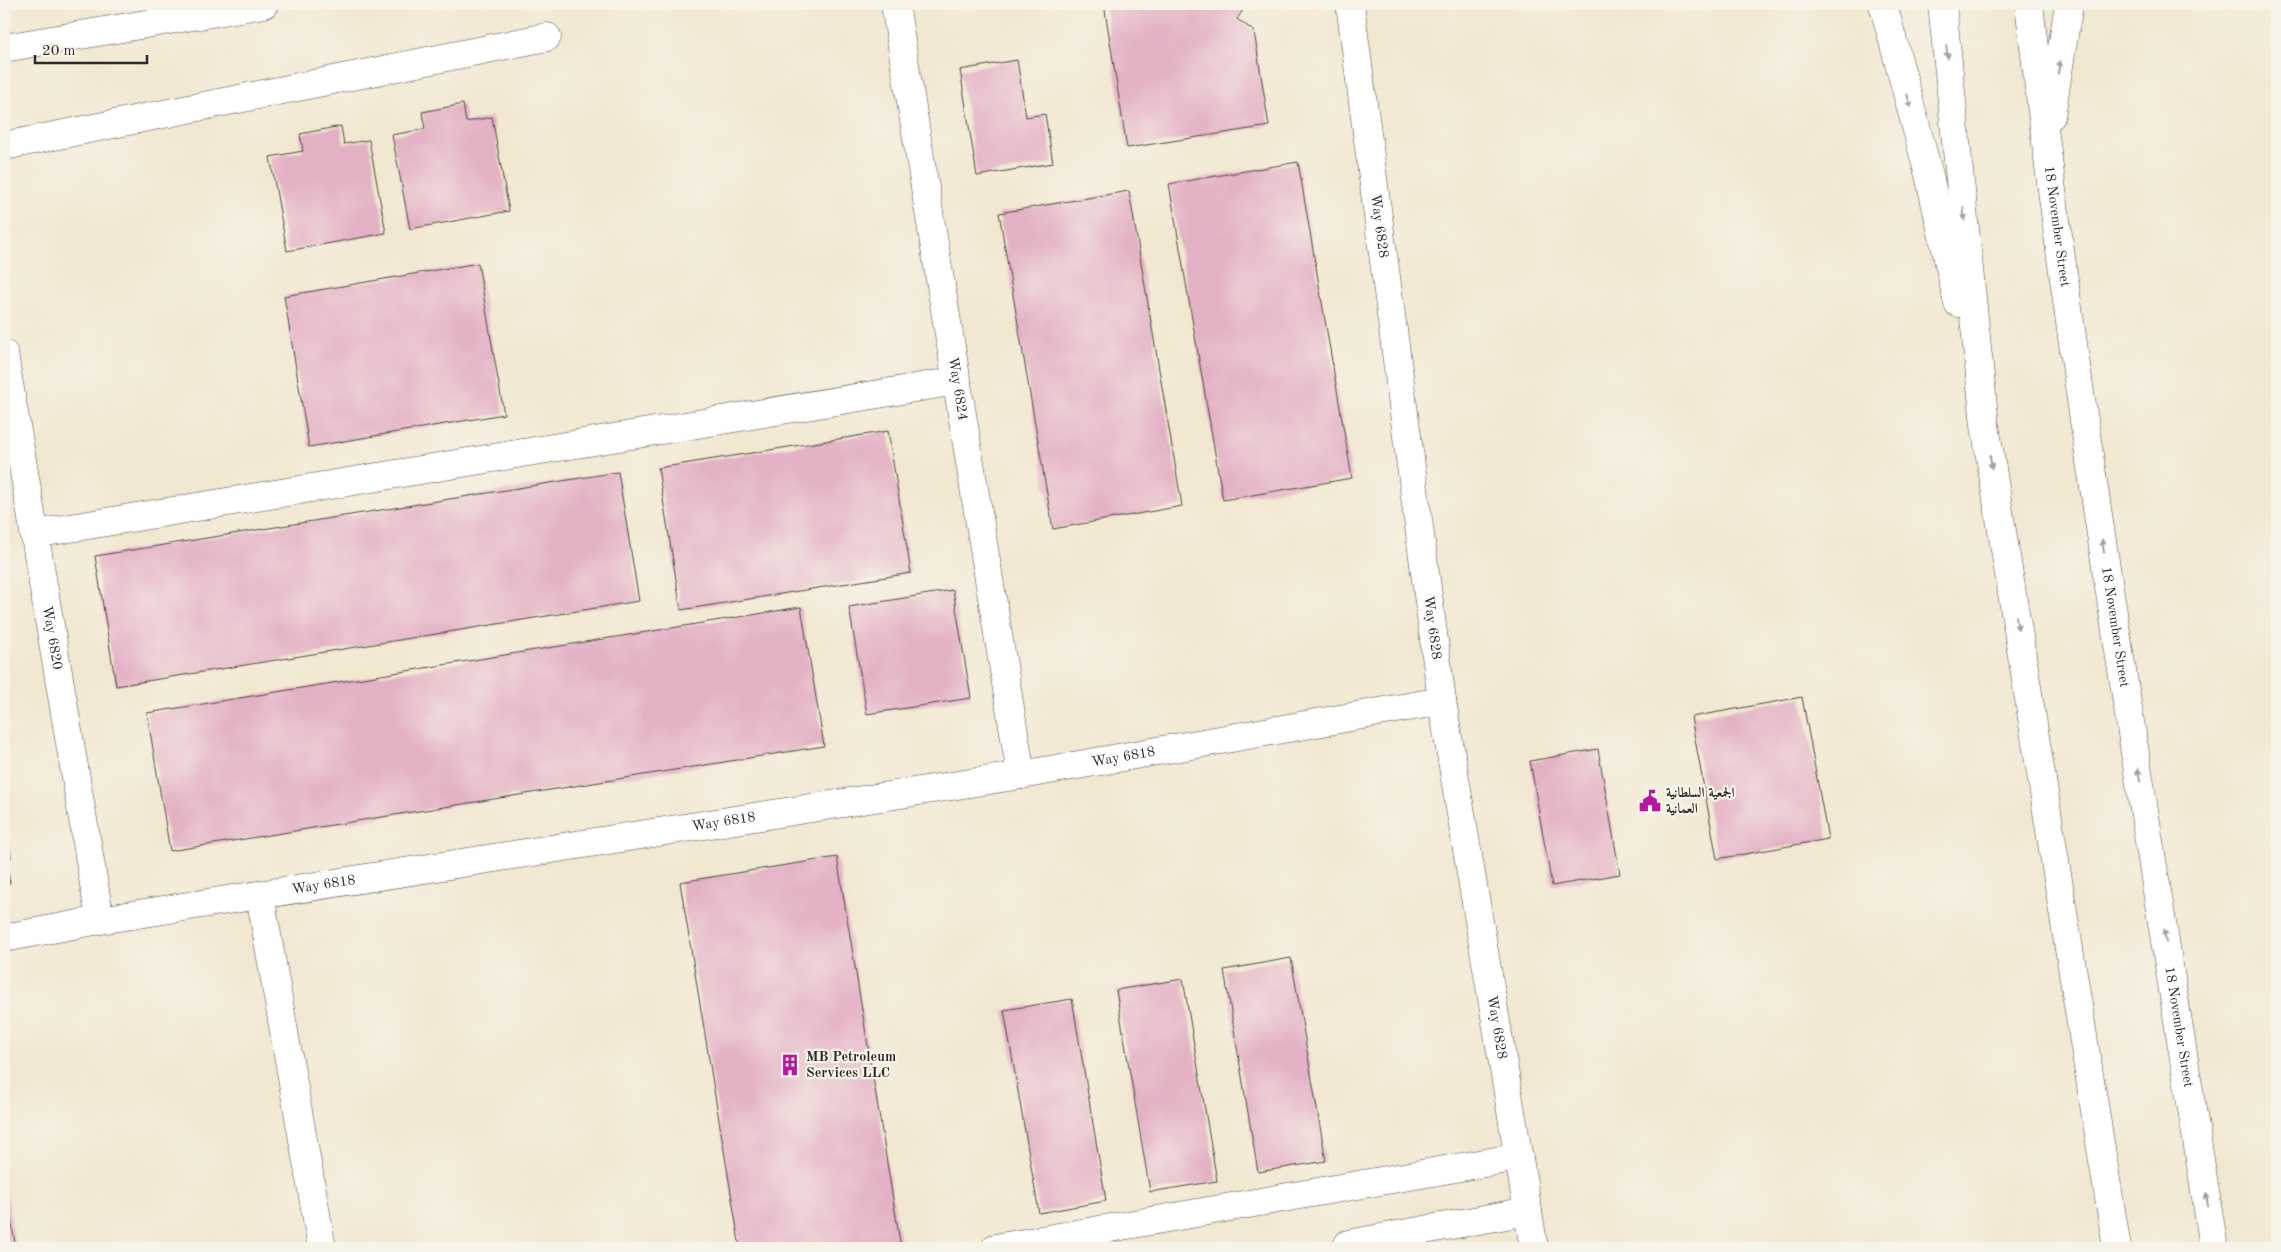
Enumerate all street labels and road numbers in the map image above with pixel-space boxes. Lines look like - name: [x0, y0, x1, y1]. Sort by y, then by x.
- street label: 18 November Street: [2042, 165, 2072, 288]
- street label: Way 6828: [1368, 193, 1390, 259]
- street label: Way 6824: [946, 356, 970, 422]
- street label: 18 November Street: [2099, 566, 2132, 689]
- street label: Way 6828: [1421, 595, 1443, 660]
- street label: Way 6820: [40, 605, 64, 671]
- street label: Way 6818: [1090, 745, 1156, 769]
- street label: Way 6818: [691, 810, 757, 834]
- street label: Way 6818: [291, 873, 356, 897]
- street label: 18 November Street: [2162, 966, 2195, 1089]
- street label: Way 6828: [1485, 994, 1509, 1060]

